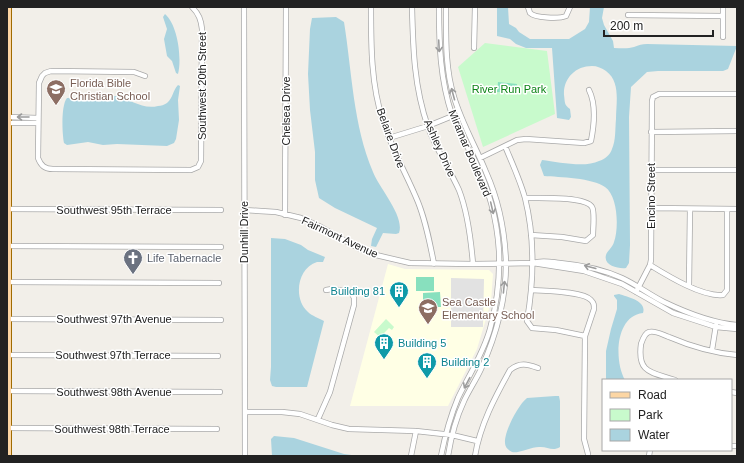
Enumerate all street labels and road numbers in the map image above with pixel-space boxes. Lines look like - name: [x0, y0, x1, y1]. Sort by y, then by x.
- street label: Southwest 20th Street: [196, 32, 208, 140]
- street label: Chelsea Drive: [280, 76, 292, 146]
- street label: Belaire Drive: [375, 106, 407, 170]
- street label: Miramar Boulevard: [446, 108, 494, 198]
- street label: Ashley Drive: [422, 117, 458, 179]
- street label: Encino Street: [645, 163, 657, 229]
- street label: Dunhill Drive: [238, 201, 250, 263]
- street label: Southwest 95th Terrace: [56, 204, 172, 216]
- street label: Fairmont Avenue: [300, 214, 380, 260]
- street label: Southwest 97th Avenue: [56, 313, 172, 325]
- street label: Southwest 97th Terrace: [55, 349, 171, 361]
- street label: Southwest 98th Avenue: [56, 386, 172, 398]
- street label: Southwest 98th Terrace: [54, 423, 170, 435]

